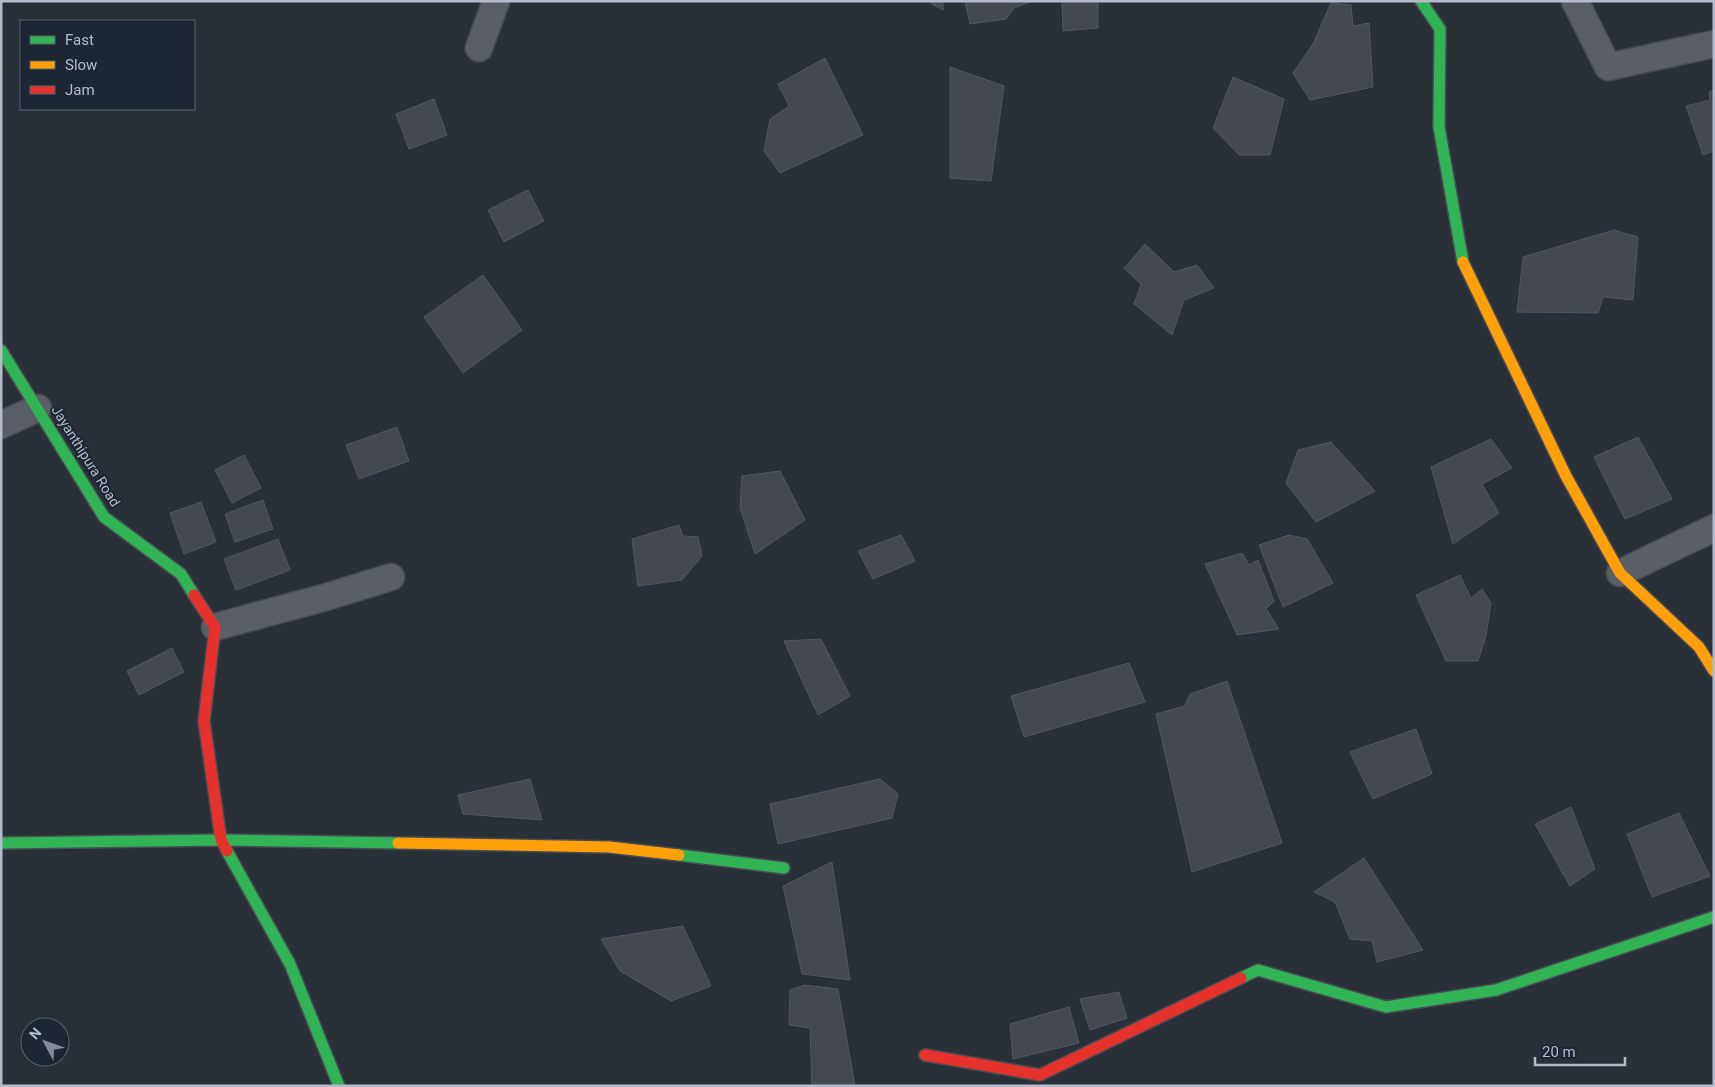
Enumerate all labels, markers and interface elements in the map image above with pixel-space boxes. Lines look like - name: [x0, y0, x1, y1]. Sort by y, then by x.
- legend: [20, 20, 195, 110]
- text: Fast: [65, 31, 94, 49]
- text: Slow: [65, 56, 97, 74]
- text: Jam: [65, 81, 95, 99]
- street label: Jayanthipura Road: [48, 403, 124, 509]
- north arrow: [20, 1017, 70, 1067]
- text: N: [26, 1024, 44, 1042]
- scale bar: [1535, 1034, 1625, 1066]
- text: 20 m: [1542, 1043, 1576, 1061]

